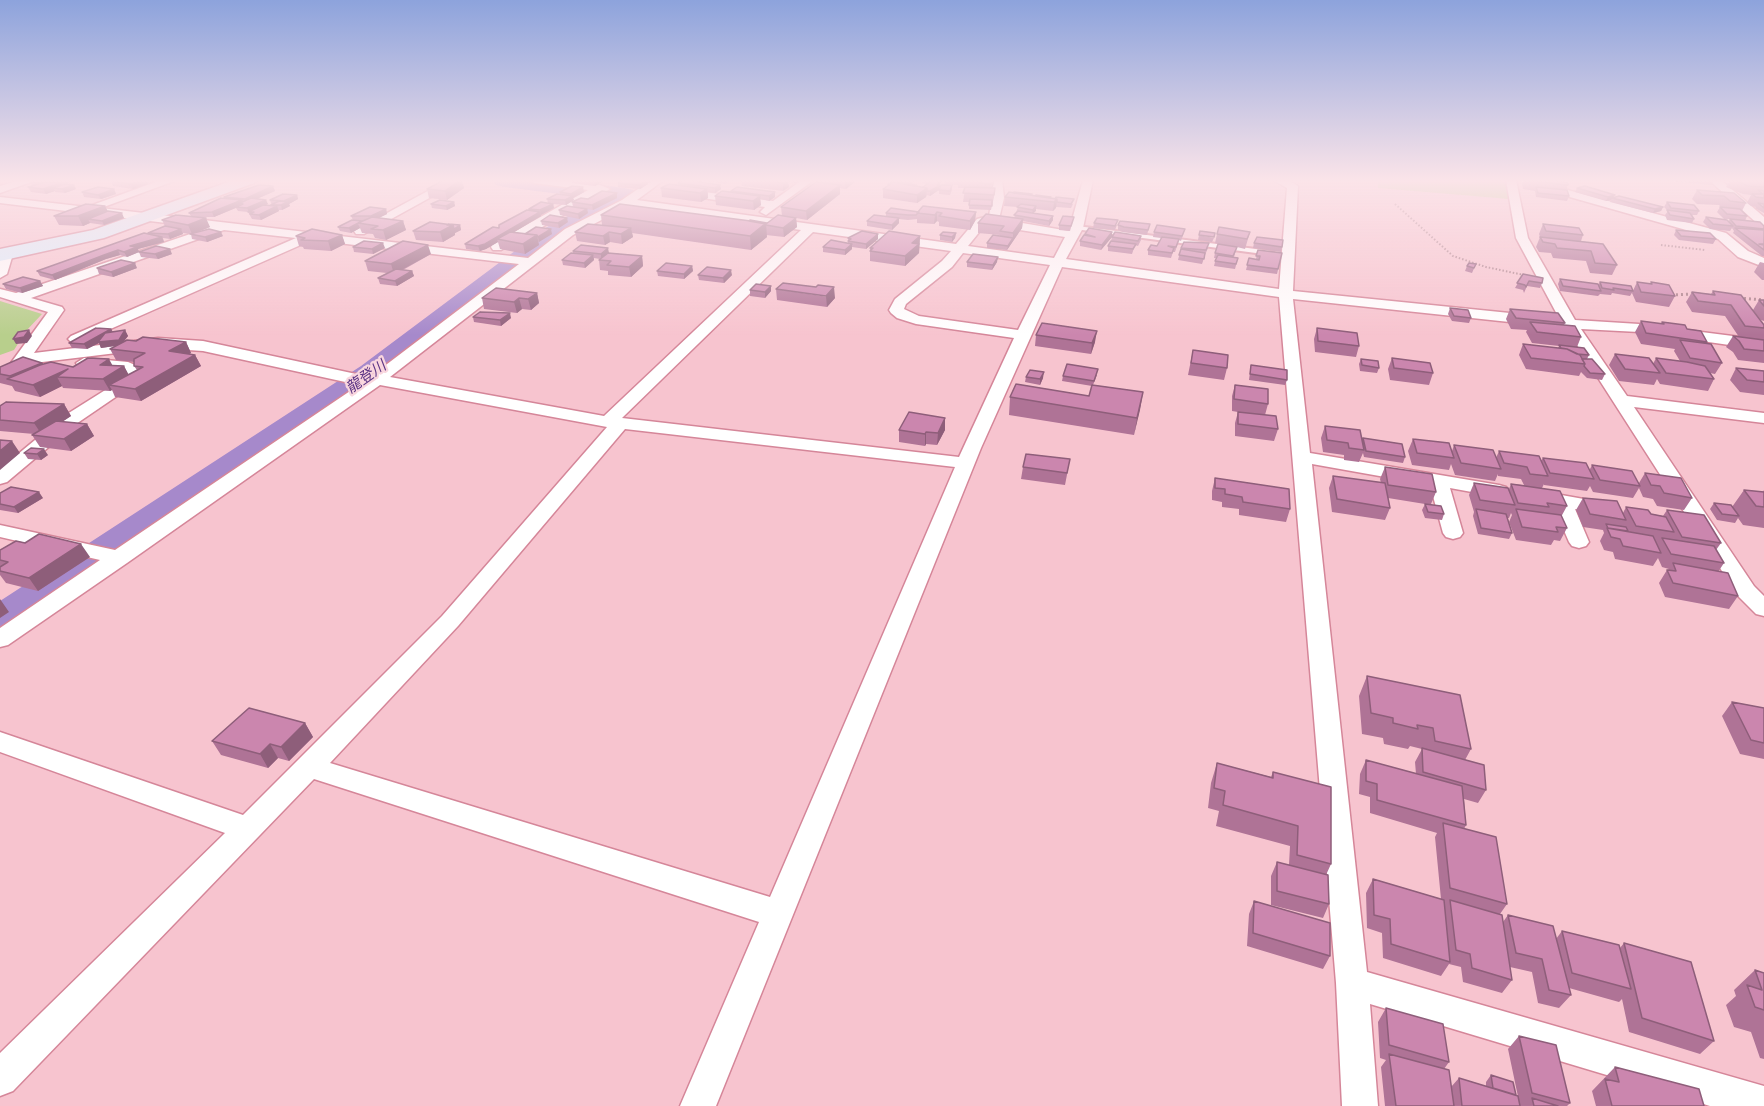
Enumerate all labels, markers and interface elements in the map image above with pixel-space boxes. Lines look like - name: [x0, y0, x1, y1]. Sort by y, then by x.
- water label: 龍登川: [342, 357, 390, 397]

